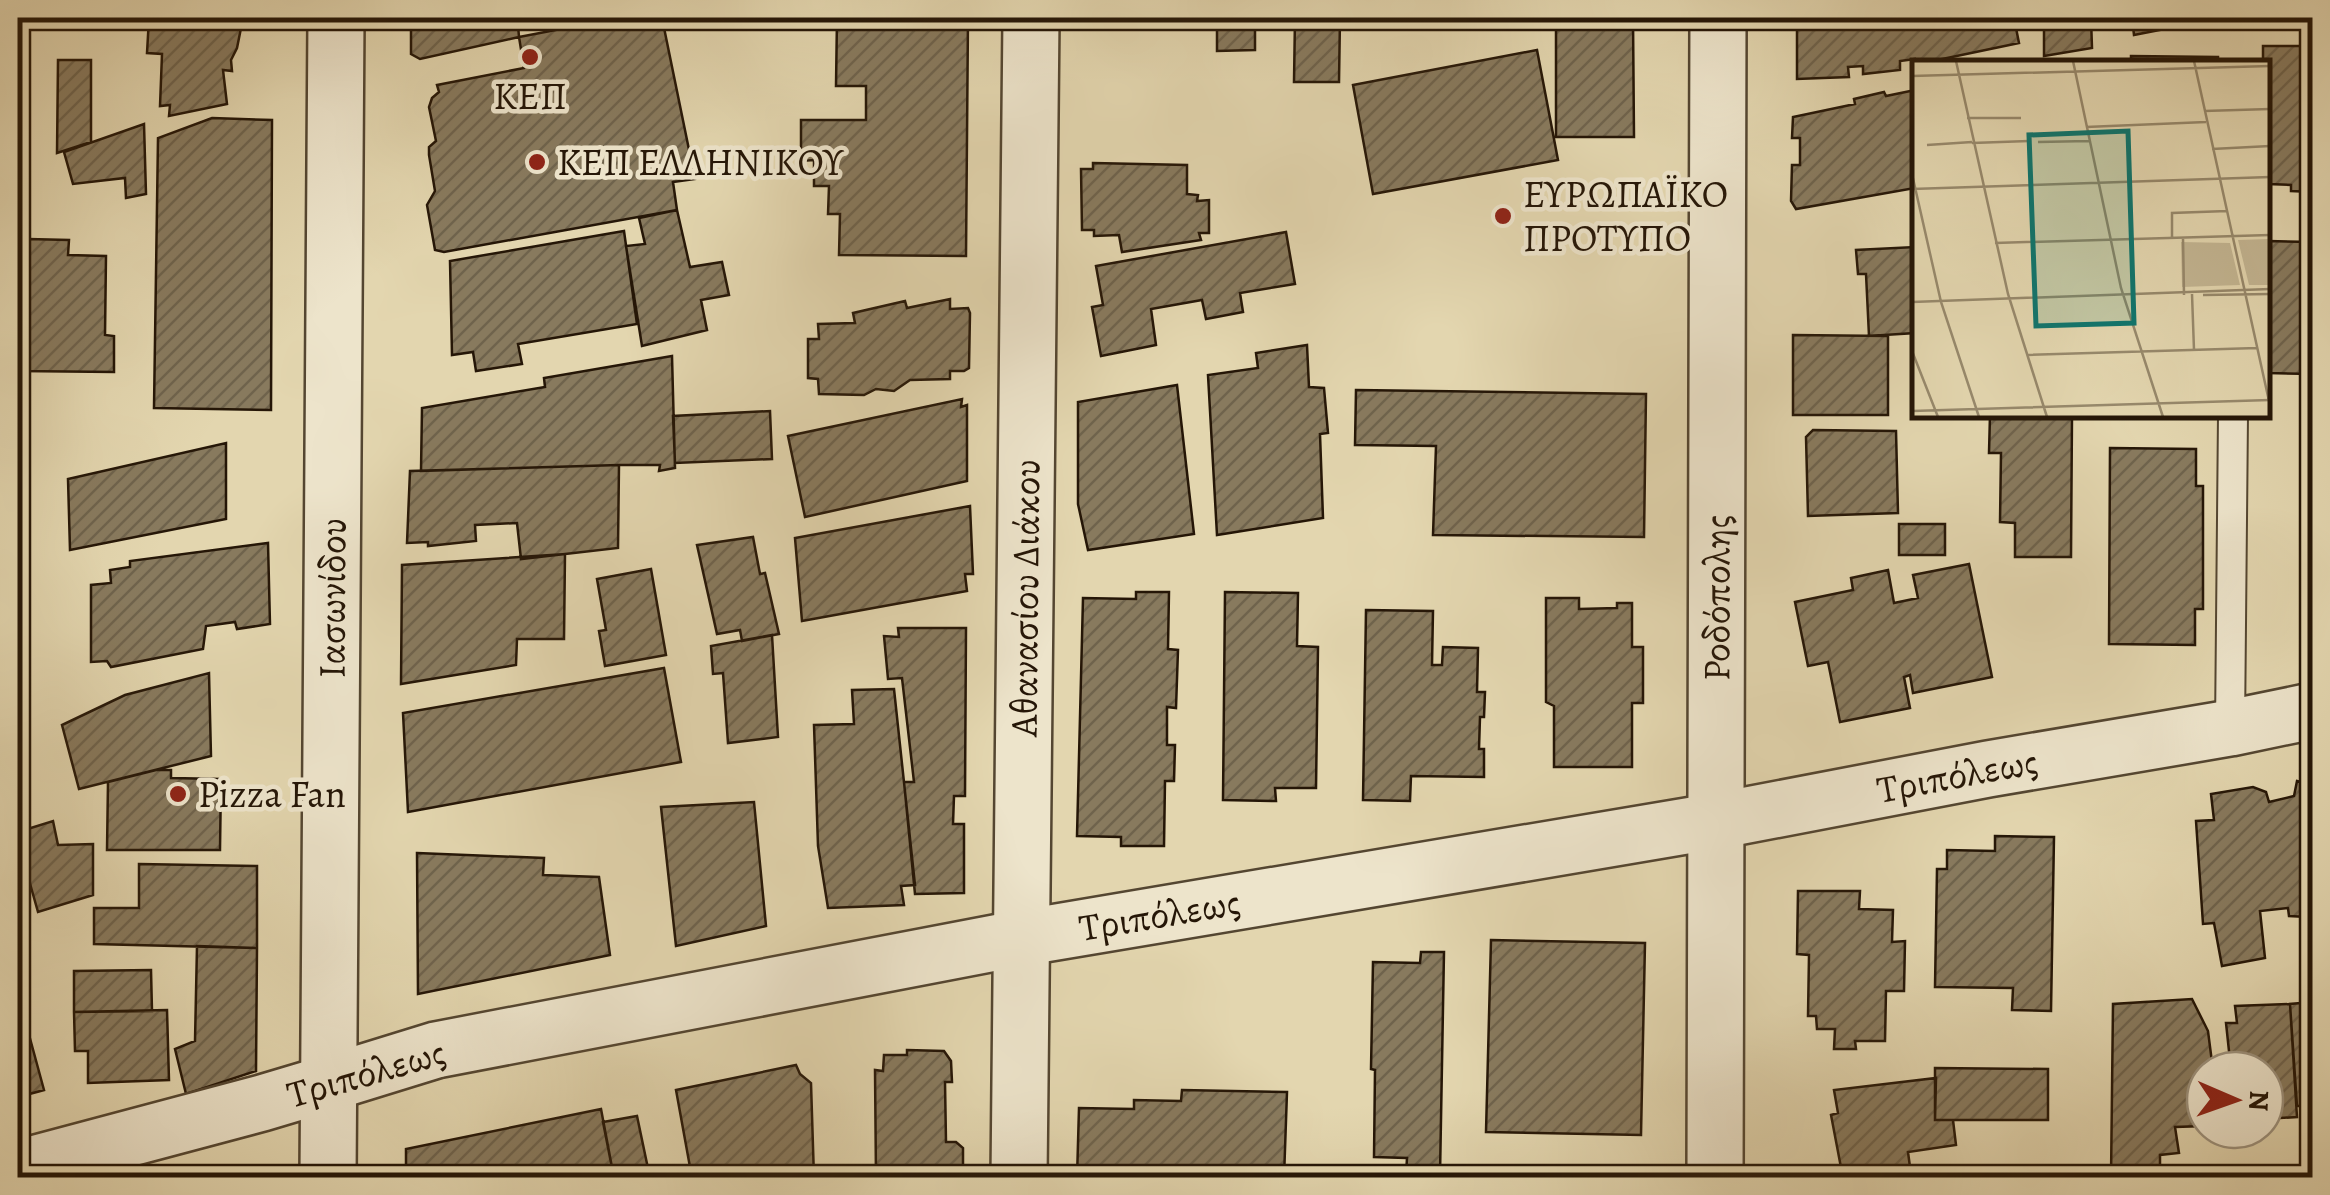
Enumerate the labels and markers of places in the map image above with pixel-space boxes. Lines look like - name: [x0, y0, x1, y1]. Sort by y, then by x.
- marker: ΚΕΠ: [519, 46, 541, 68]
- place label: ΚΕΠ: [493, 70, 567, 122]
- place label: ΚΕΠ ΕΛΛΗΝΙΚΟΥ: [557, 136, 845, 188]
- marker: ΚΕΠ ΕΛΛΗΝΙΚΟΥ: [526, 151, 548, 173]
- place label: ΕΥΡΩΠΑΪΚΟ ΠΡΟΤΥΠΟ: [1523, 168, 1728, 264]
- marker: ΕΥΡΩΠΑΪΚΟ ΠΡΟΤΥΠΟ: [1492, 205, 1514, 227]
- place label: Pizza Fan: [198, 768, 346, 820]
- marker: Pizza Fan: [167, 783, 189, 805]

